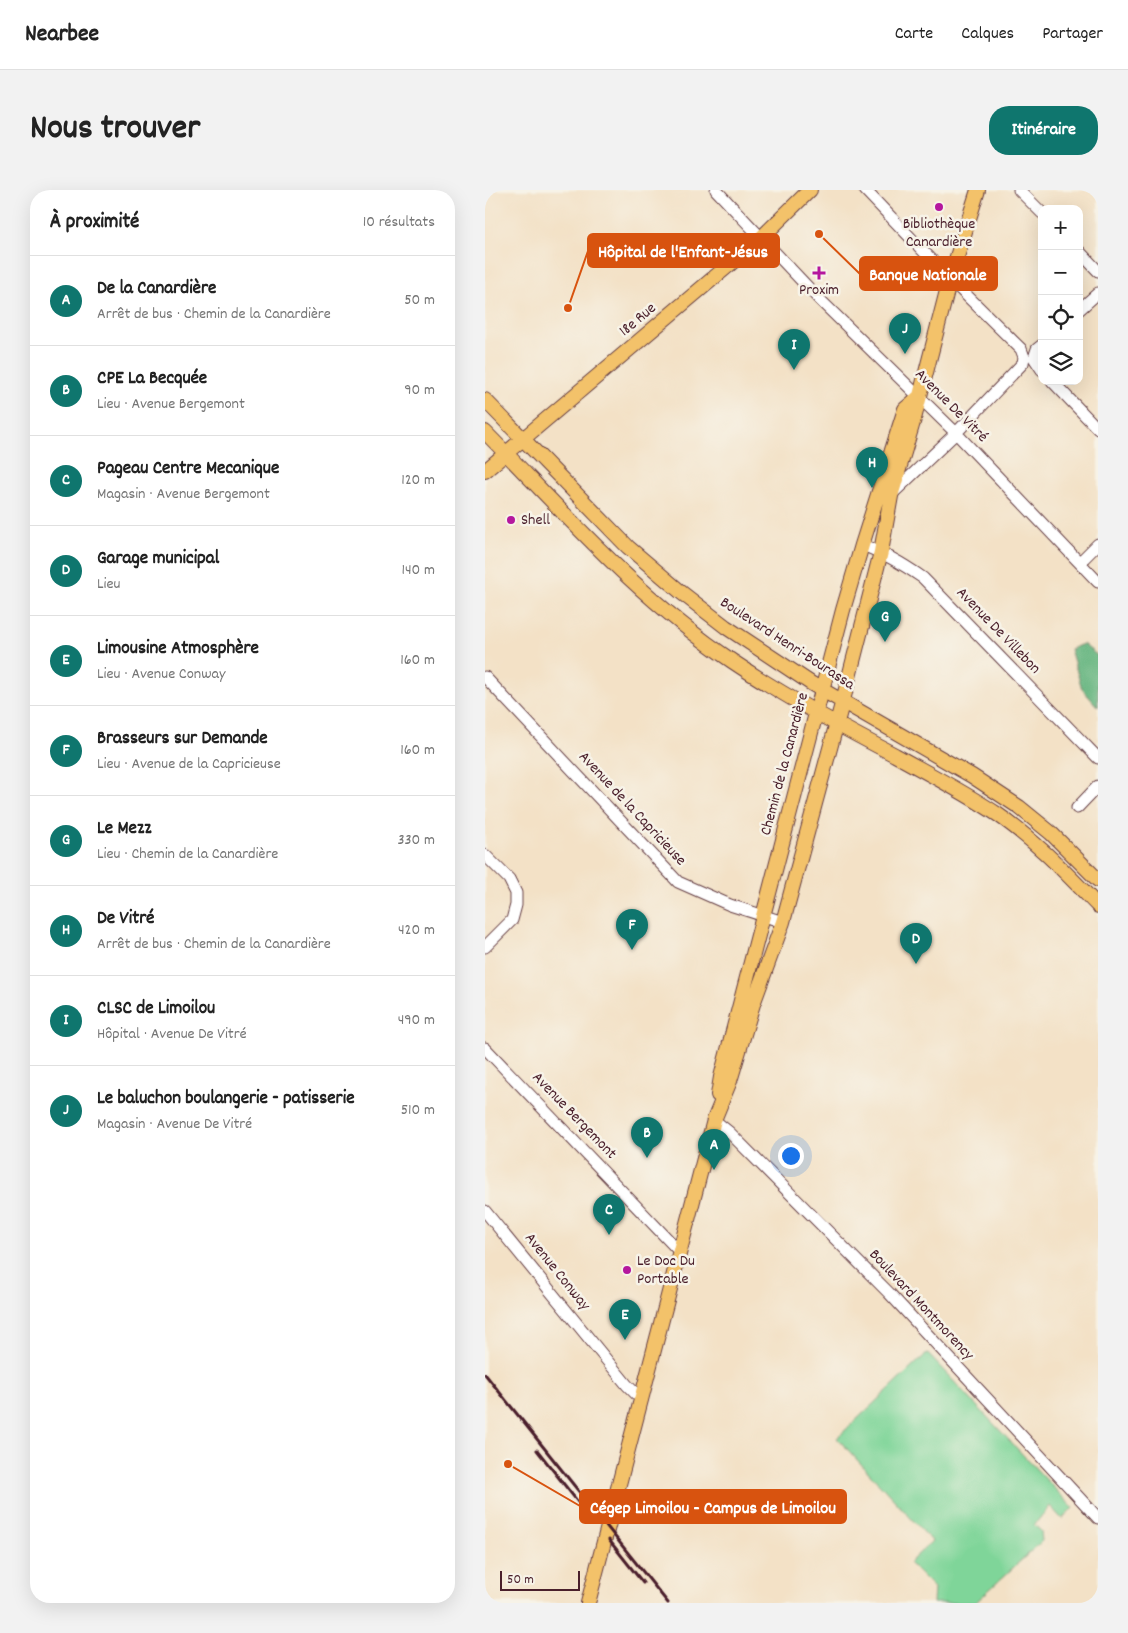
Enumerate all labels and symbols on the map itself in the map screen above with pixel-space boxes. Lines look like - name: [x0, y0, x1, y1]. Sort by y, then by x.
- marker: Bibliothèque Canardière: [933, 201, 945, 213]
- place label: Bibliothèque Canardière: [903, 213, 975, 254]
- callout: Hôpital de l'Enfant-Jésus: [588, 234, 779, 267]
- text: Hôpital de l'Enfant-Jésus: [598, 241, 769, 266]
- callout: Banque Nationale: [860, 257, 997, 290]
- text: Banque Nationale: [869, 264, 987, 289]
- marker: Proxim: [813, 267, 825, 279]
- place label: Proxim: [799, 279, 839, 302]
- street label: 18e Rue: [614, 298, 662, 342]
- pin: J: [889, 313, 921, 354]
- pin: I: [778, 329, 810, 370]
- street label: Avenue De Vitré: [909, 364, 993, 448]
- pin: H: [856, 447, 888, 488]
- place label: Shell: [521, 509, 550, 532]
- marker: Shell: [505, 514, 517, 526]
- street label: Avenue De Villebon: [950, 582, 1046, 680]
- street label: Boulevard Henri-Bourassa: [715, 592, 859, 697]
- pin: G: [869, 601, 901, 642]
- street label: Chemin de la Canardière: [755, 690, 815, 838]
- street label: Avenue de la Capricieuse: [573, 747, 691, 871]
- pin: F: [616, 909, 648, 950]
- pin: D: [900, 923, 932, 964]
- street label: Avenue Bergemont: [526, 1067, 622, 1165]
- pin: B: [631, 1117, 663, 1158]
- pin: A: [698, 1129, 730, 1170]
- your location: [778, 1143, 804, 1169]
- pin: C: [593, 1194, 625, 1235]
- street label: Avenue Conway: [518, 1228, 596, 1316]
- street label: Boulevard Montmorency: [863, 1244, 979, 1366]
- place label: Le Doc Du Portable: [637, 1250, 695, 1291]
- marker: Le Doc Du Portable: [621, 1264, 633, 1276]
- pin: E: [609, 1299, 641, 1340]
- callout: Cégep Limoilou - Campus de Limoilou: [580, 1490, 846, 1523]
- text: Cégep Limoilou - Campus de Limoilou: [590, 1497, 836, 1522]
- scale bar: [500, 1568, 580, 1591]

